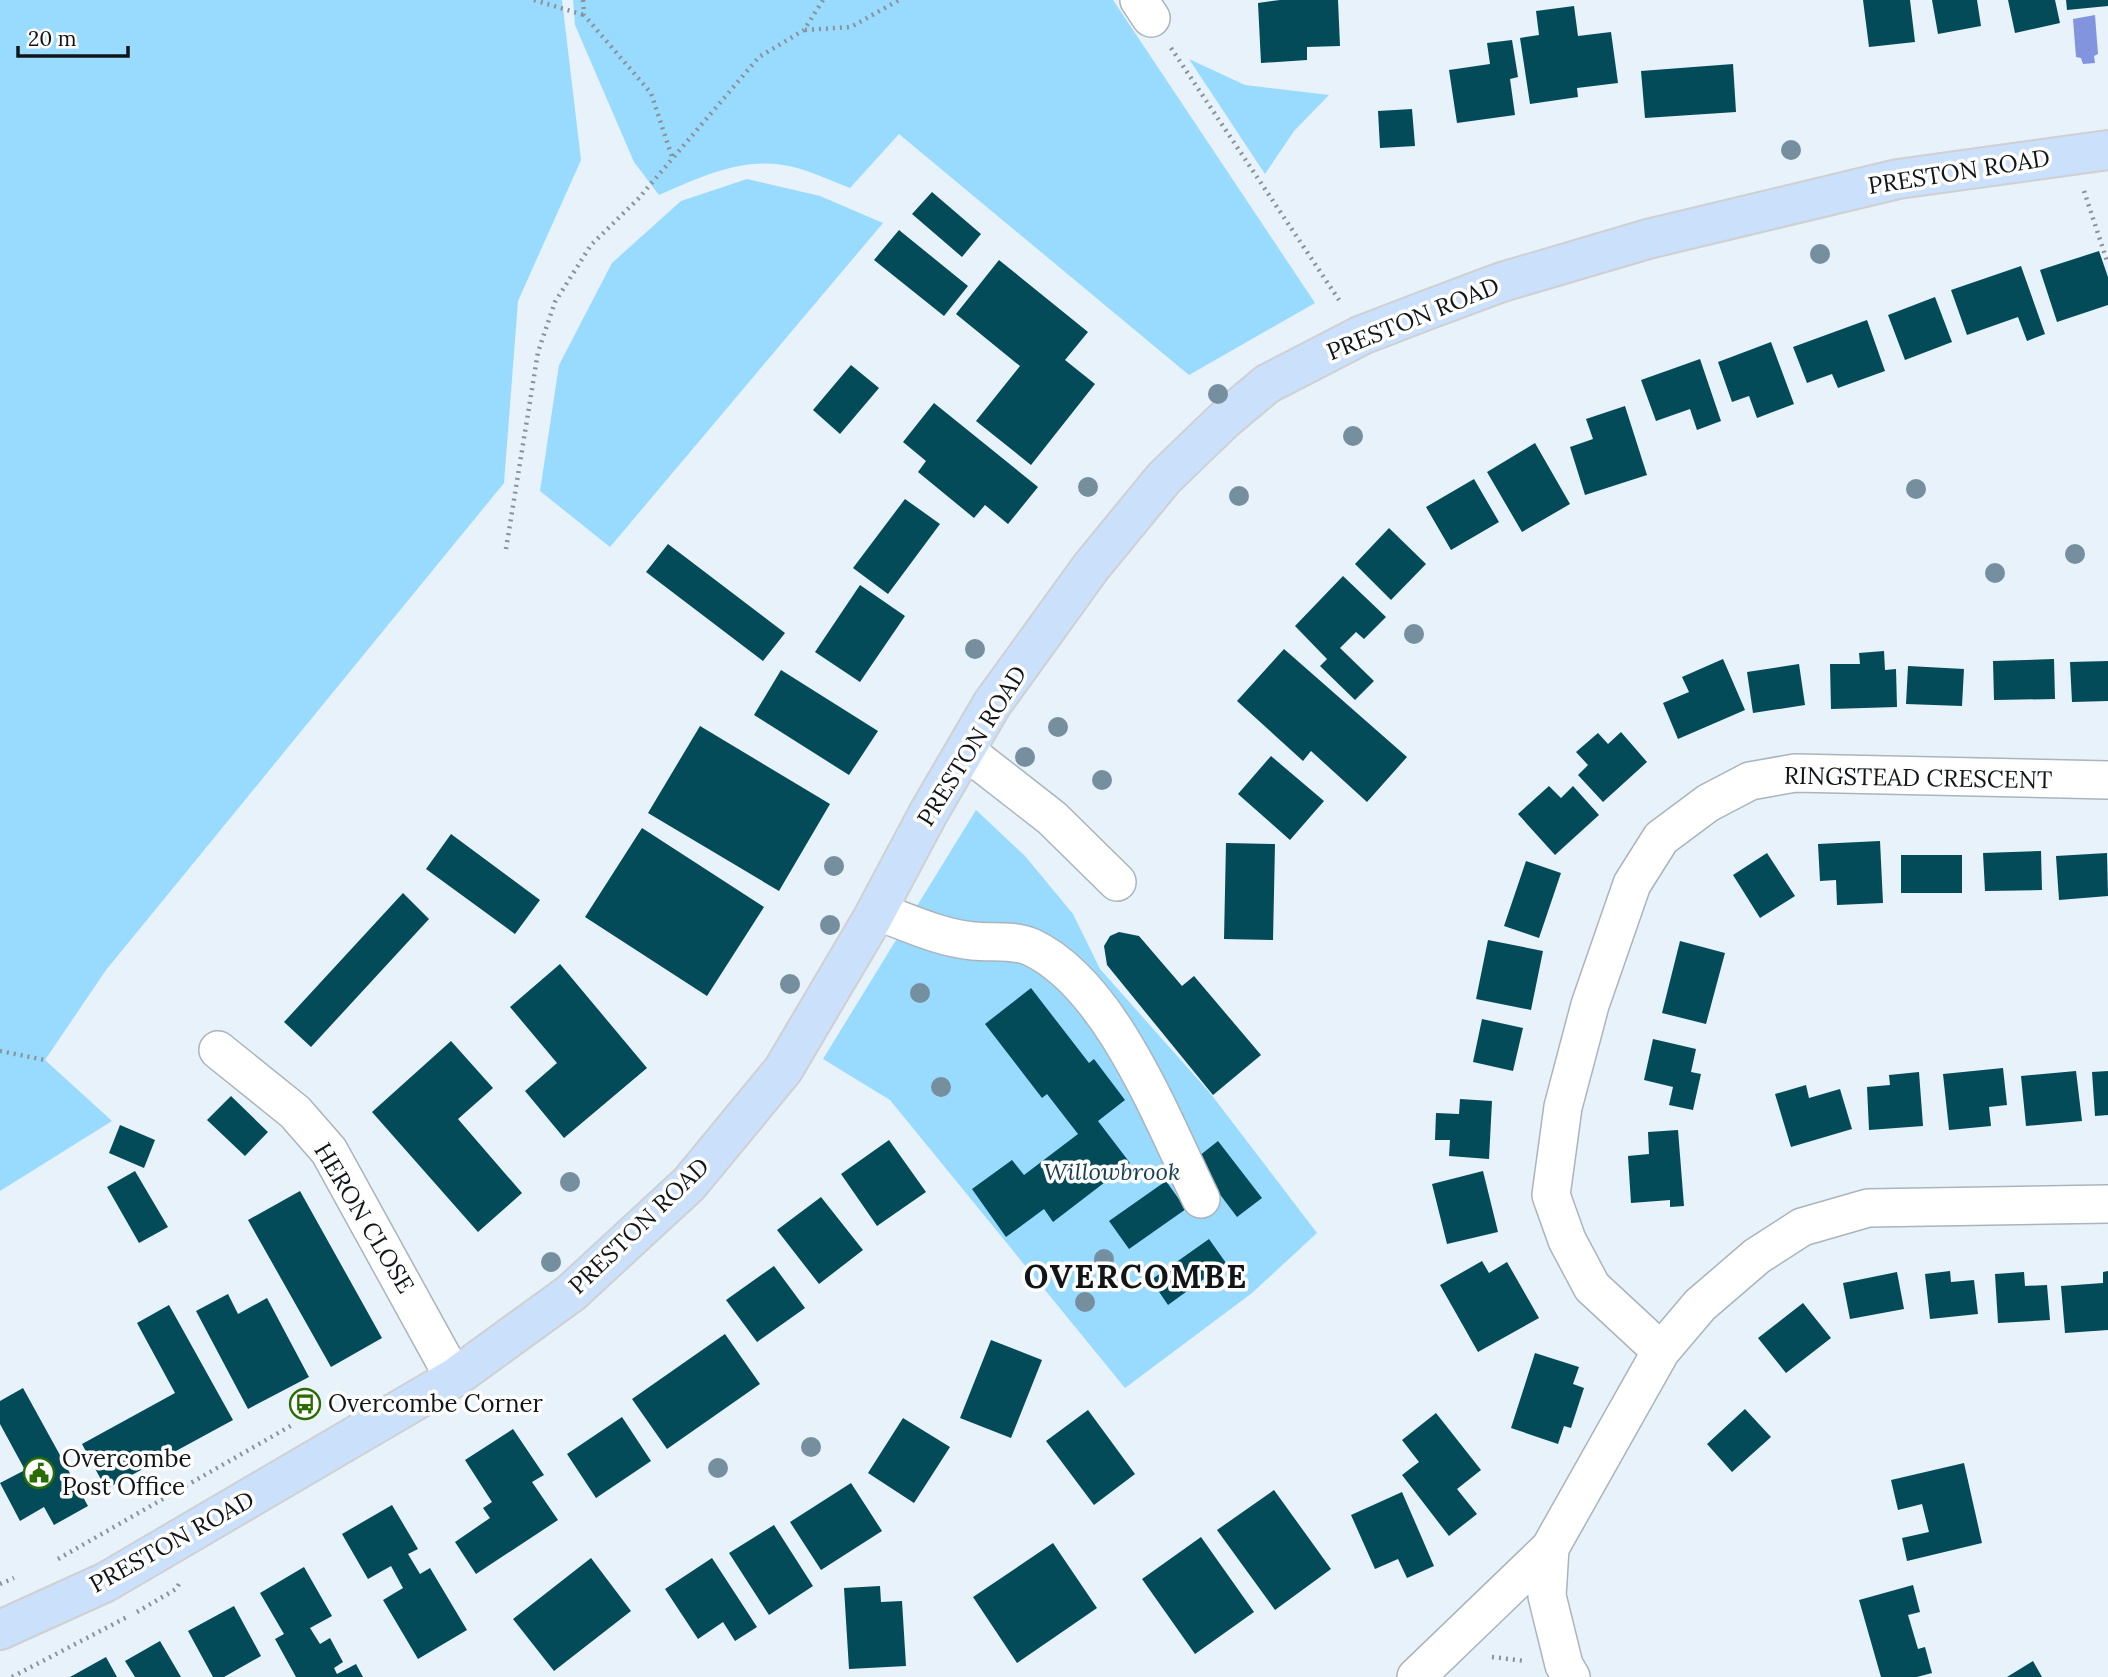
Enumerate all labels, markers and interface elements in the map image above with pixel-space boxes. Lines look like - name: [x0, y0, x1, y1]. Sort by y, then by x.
- scale bar: [18, 14, 128, 58]
- text: 20 m: [28, 25, 77, 52]
- street label: PRESTON ROAD: [1866, 142, 2052, 201]
- street label: PRESTON ROAD: [1322, 270, 1504, 367]
- street label: PRESTON ROAD: [910, 660, 1033, 832]
- street label: RINGSTEAD CRESCENT: [1784, 760, 2052, 795]
- street label: HERON CLOSE: [307, 1137, 421, 1299]
- street label: PRESTON ROAD: [562, 1151, 715, 1301]
- park label: Willowbrook: [1043, 1156, 1181, 1187]
- district label: OVERCOMBE: [1024, 1256, 1248, 1297]
- bus stop icon: Overcombe Corner: [288, 1387, 322, 1421]
- place label: Overcombe Corner: [328, 1388, 544, 1419]
- place label: Overcombe Post Office: [62, 1443, 191, 1502]
- public building icon: Overcombe Post Office: [22, 1456, 56, 1490]
- street label: PRESTON ROAD: [84, 1484, 260, 1600]

